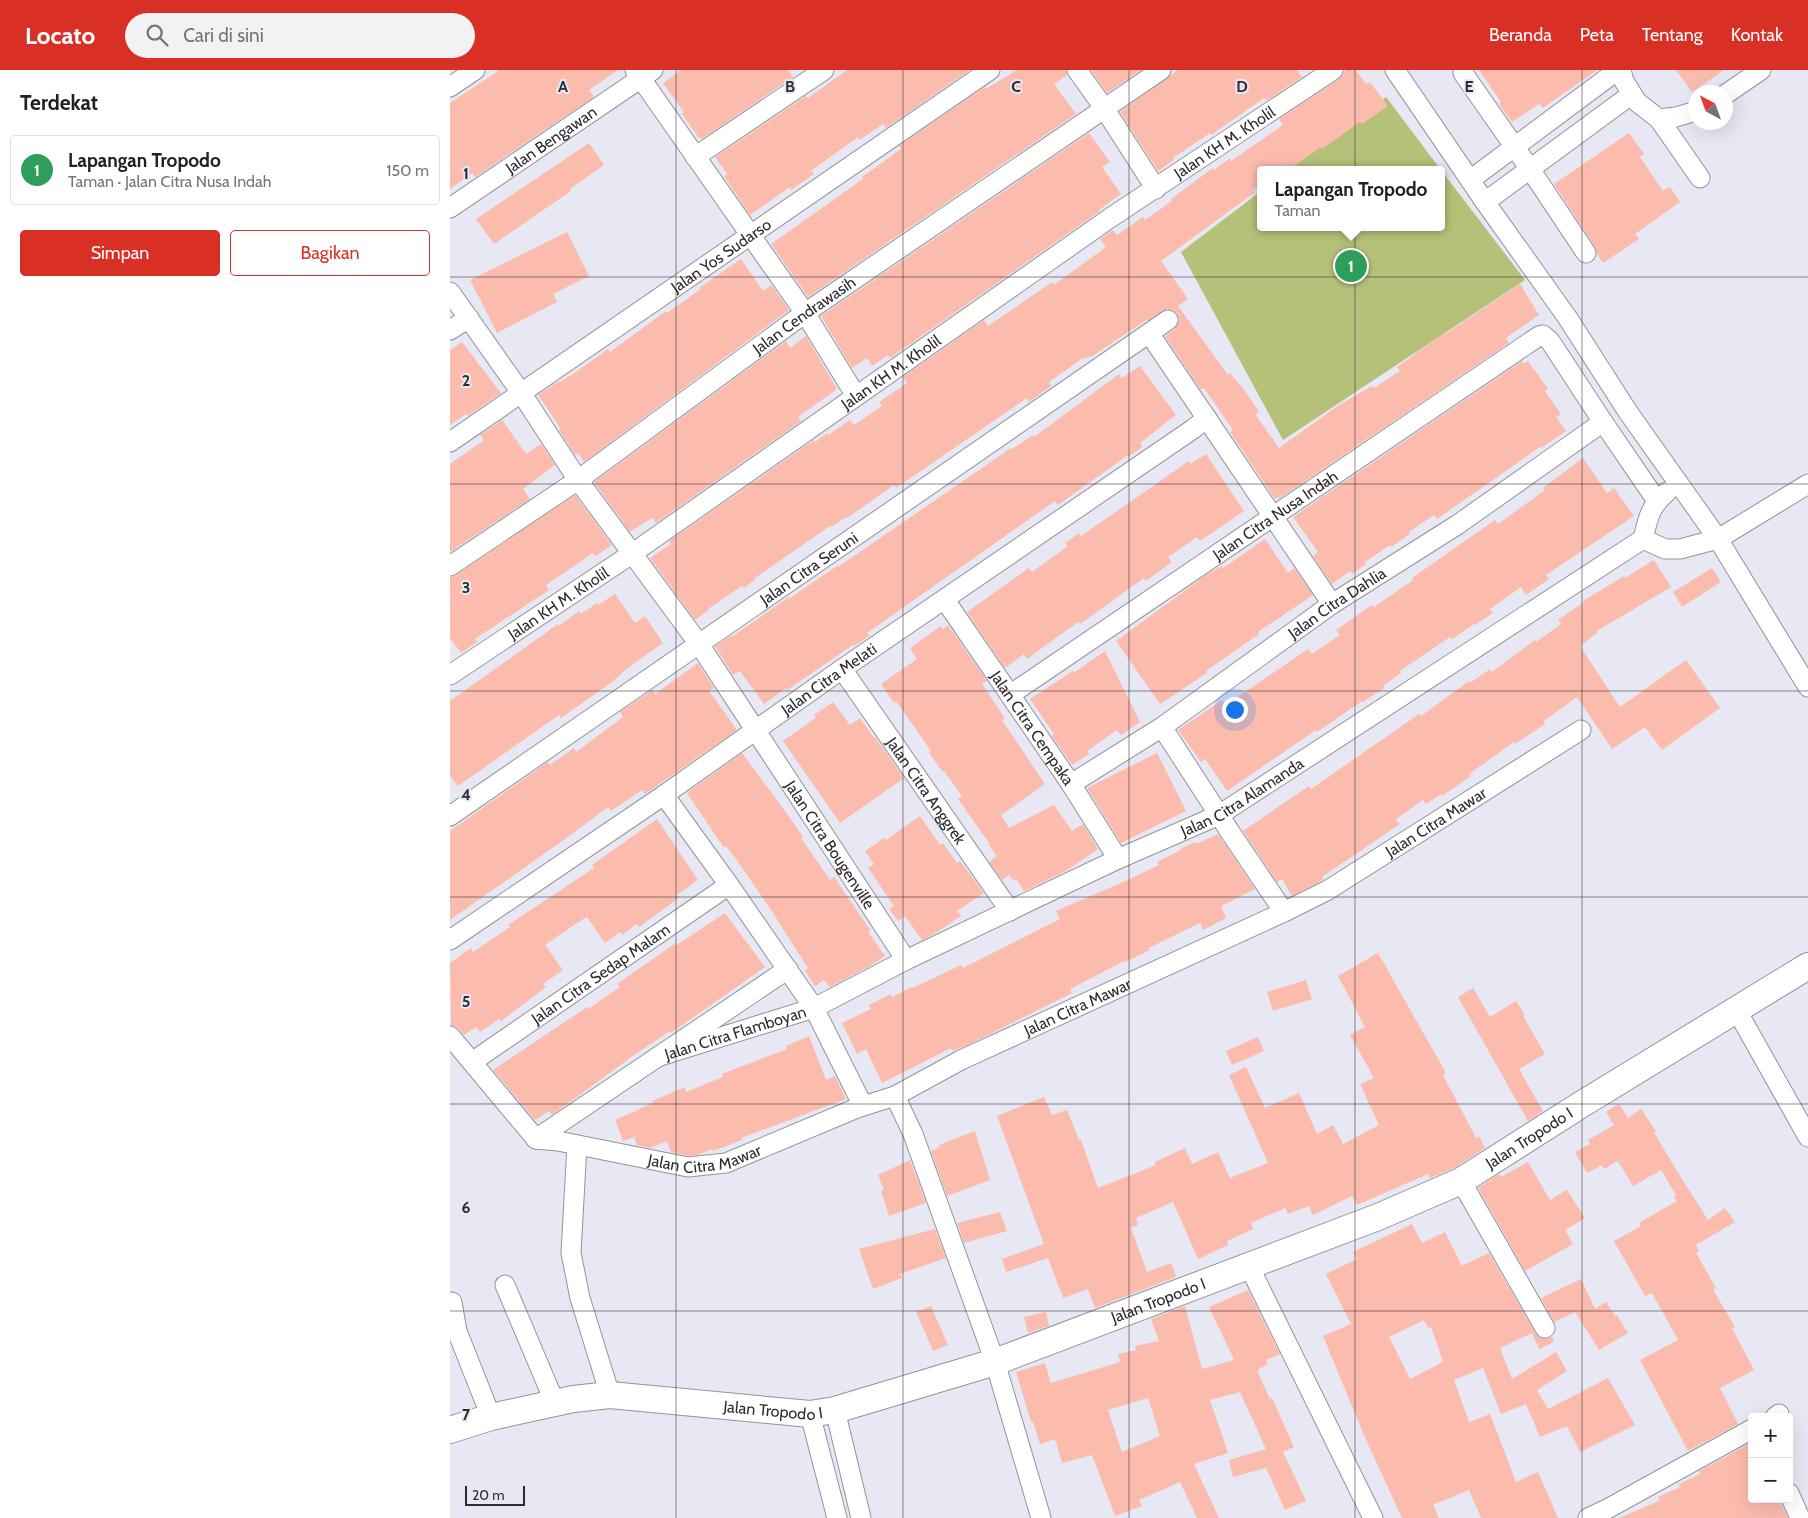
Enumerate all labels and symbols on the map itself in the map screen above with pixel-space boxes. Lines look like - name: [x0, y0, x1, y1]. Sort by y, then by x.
- text: A: [558, 77, 568, 96]
- text: B: [785, 77, 795, 96]
- text: C: [1011, 77, 1021, 96]
- text: D: [1236, 77, 1248, 96]
- text: E: [1464, 77, 1474, 96]
- north arrow: [1688, 85, 1733, 130]
- street label: Jalan Bengawan: [501, 102, 600, 178]
- street label: Jalan KH M. Kholil: [1169, 102, 1279, 183]
- text: 1: [463, 164, 469, 183]
- street label: Jalan Yos Sudarso: [666, 214, 775, 297]
- pin: 1: [1335, 247, 1367, 285]
- street label: Jalan Cendrawasih: [748, 272, 859, 359]
- street label: Jalan KH M. Kholil: [837, 330, 944, 414]
- text: 2: [462, 371, 470, 390]
- street label: Jalan Citra Nusa Indah: [1208, 466, 1341, 565]
- street label: Jalan Citra Seruni: [755, 528, 861, 609]
- street label: Jalan KH M. Kholil: [503, 562, 612, 644]
- street label: Jalan Citra Dahlia: [1283, 563, 1390, 643]
- text: 3: [462, 578, 470, 597]
- street label: Jalan Citra Melati: [776, 639, 880, 719]
- street label: Jalan Citra Cempaka: [986, 666, 1079, 789]
- your location: [1222, 697, 1248, 723]
- street label: Jalan Citra Anggrek: [882, 733, 971, 848]
- street label: Jalan Citra Alamanda: [1177, 753, 1307, 840]
- street label: Jalan Citra Bougenville: [781, 776, 879, 912]
- street label: Jalan Citra Mawar: [1381, 782, 1491, 861]
- text: 4: [461, 785, 471, 804]
- street label: Jalan Citra Sedap Malam: [527, 919, 673, 1028]
- street label: Jalan Citra Mawar: [1020, 974, 1135, 1040]
- text: 5: [462, 992, 470, 1011]
- street label: Jalan Citra Flamboyan: [661, 1002, 808, 1064]
- street label: Jalan Tropodo I: [1481, 1103, 1576, 1173]
- street label: Jalan Citra Mawar: [645, 1140, 765, 1177]
- text: 6: [462, 1198, 471, 1217]
- street label: Jalan Tropodo I: [1107, 1274, 1208, 1327]
- street label: Jalan Tropodo I: [722, 1396, 824, 1424]
- text: 7: [462, 1405, 471, 1424]
- scale bar: [465, 1483, 525, 1506]

